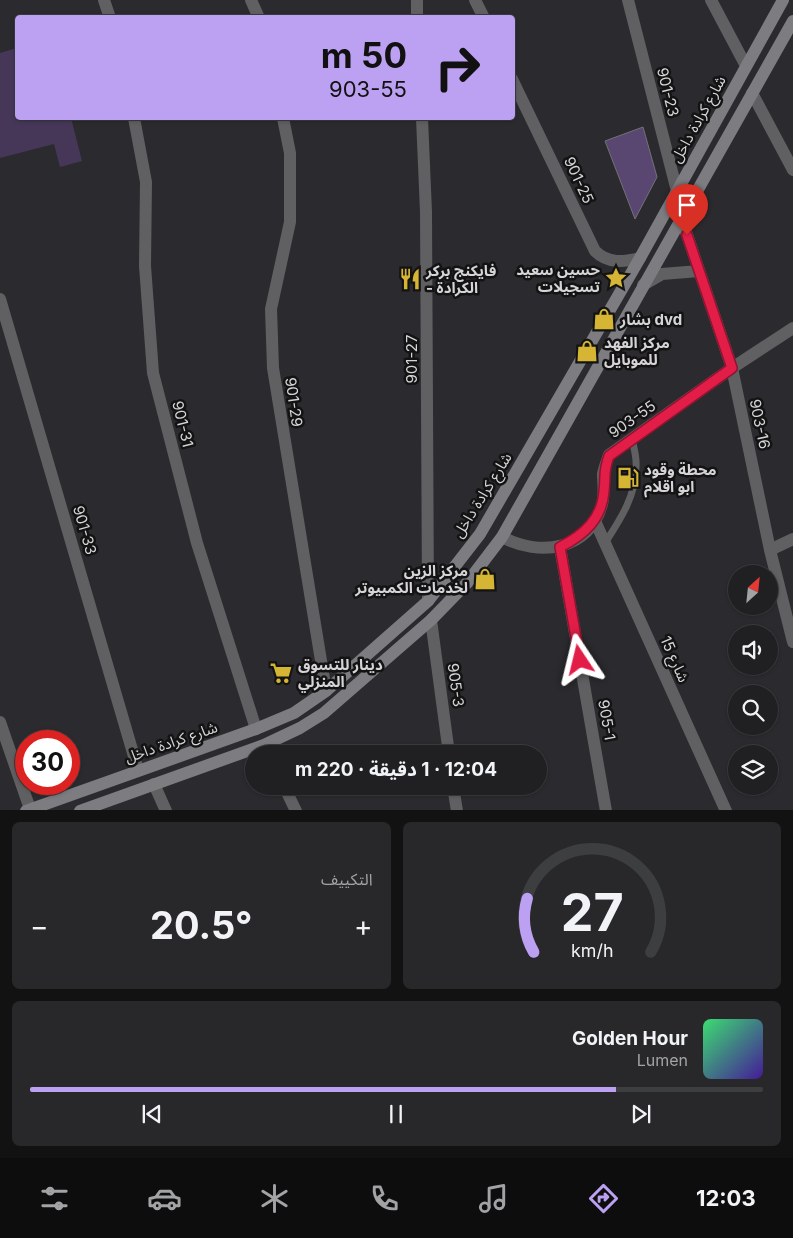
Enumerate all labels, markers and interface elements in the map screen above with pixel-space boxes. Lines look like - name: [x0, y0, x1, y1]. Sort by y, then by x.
- text: 50 m: [321, 34, 407, 76]
- icon: right: [425, 35, 490, 100]
- street label: 901-23: [653, 66, 683, 118]
- street label: شارع كرادة داخل: [666, 72, 732, 167]
- text: 903-55: [329, 76, 407, 102]
- street label: 901-25: [560, 154, 598, 206]
- pin: [666, 184, 708, 235]
- icon: arrive: [673, 191, 701, 219]
- place label: حسين سعيد تسجيلات: [516, 260, 601, 296]
- place label: فايكنج بركر - الكرادة: [425, 261, 496, 297]
- place icon: حسين سعيد تسجيلات: [603, 265, 629, 291]
- restaurant icon: فايكنج بركر - الكرادة: [397, 266, 423, 292]
- shop icon: بشار dvd: [591, 306, 617, 332]
- place label: بشار dvd: [619, 310, 682, 329]
- place label: مركز الفهد للموبايل: [604, 333, 670, 369]
- street label: 901-27: [402, 335, 421, 383]
- shop icon: مركز الفهد للموبايل: [574, 338, 600, 364]
- street label: 901-29: [281, 376, 307, 428]
- street label: 903-55: [605, 396, 659, 442]
- street label: 903-16: [745, 397, 775, 451]
- street label: 901-31: [168, 399, 198, 449]
- street label: شارع كرادة داخل: [448, 449, 518, 543]
- place label: محطة وقود ابو اقلام: [644, 460, 717, 498]
- fuel station icon: محطة وقود ابو اقلام: [615, 465, 641, 491]
- street label: 901-33: [69, 503, 101, 557]
- place label: مركز الزين لخدمات الكمبيوتر: [354, 561, 468, 597]
- north arrow: [728, 565, 778, 615]
- map controls: [728, 565, 778, 795]
- shop icon: مركز الزين لخدمات الكمبيوتر: [472, 566, 498, 592]
- button: sound: [728, 625, 778, 675]
- position arrow: [553, 633, 605, 685]
- street label: شارع 15: [654, 633, 694, 687]
- place label: دينار للتسوق المنزلي: [298, 655, 383, 693]
- supermarket icon: دينار للتسوق المنزلي: [268, 660, 294, 686]
- street label: 905-3: [444, 662, 468, 708]
- button: search: [728, 685, 778, 735]
- street label: 905-1: [594, 698, 620, 742]
- street label: شارع كرادة داخل: [122, 717, 221, 770]
- speed limit sign: 30: [15, 730, 80, 795]
- button: layers: [728, 745, 778, 795]
- text: 12:04 · 1 دقيقة · 220 m: [295, 758, 497, 781]
- text: التكييف: [321, 869, 373, 889]
- text: 27: [560, 881, 623, 944]
- text: 20.5°: [150, 902, 252, 948]
- text: −: [30, 909, 49, 943]
- text: +: [354, 909, 372, 943]
- text: km/h: [571, 940, 613, 961]
- text: Golden Hour: [572, 1027, 688, 1050]
- text: Lumen: [637, 1050, 688, 1070]
- icon: previous: [138, 1100, 166, 1128]
- icon: pause: [382, 1100, 410, 1128]
- icon: next: [627, 1100, 655, 1128]
- icon: filters: [37, 1181, 72, 1216]
- icon: car: [147, 1181, 182, 1216]
- icon: climate: [257, 1181, 292, 1216]
- icon: phone: [367, 1181, 402, 1216]
- icon: music: [476, 1181, 511, 1216]
- icon: directions: [586, 1181, 621, 1216]
- text: 12:03: [696, 1185, 756, 1211]

